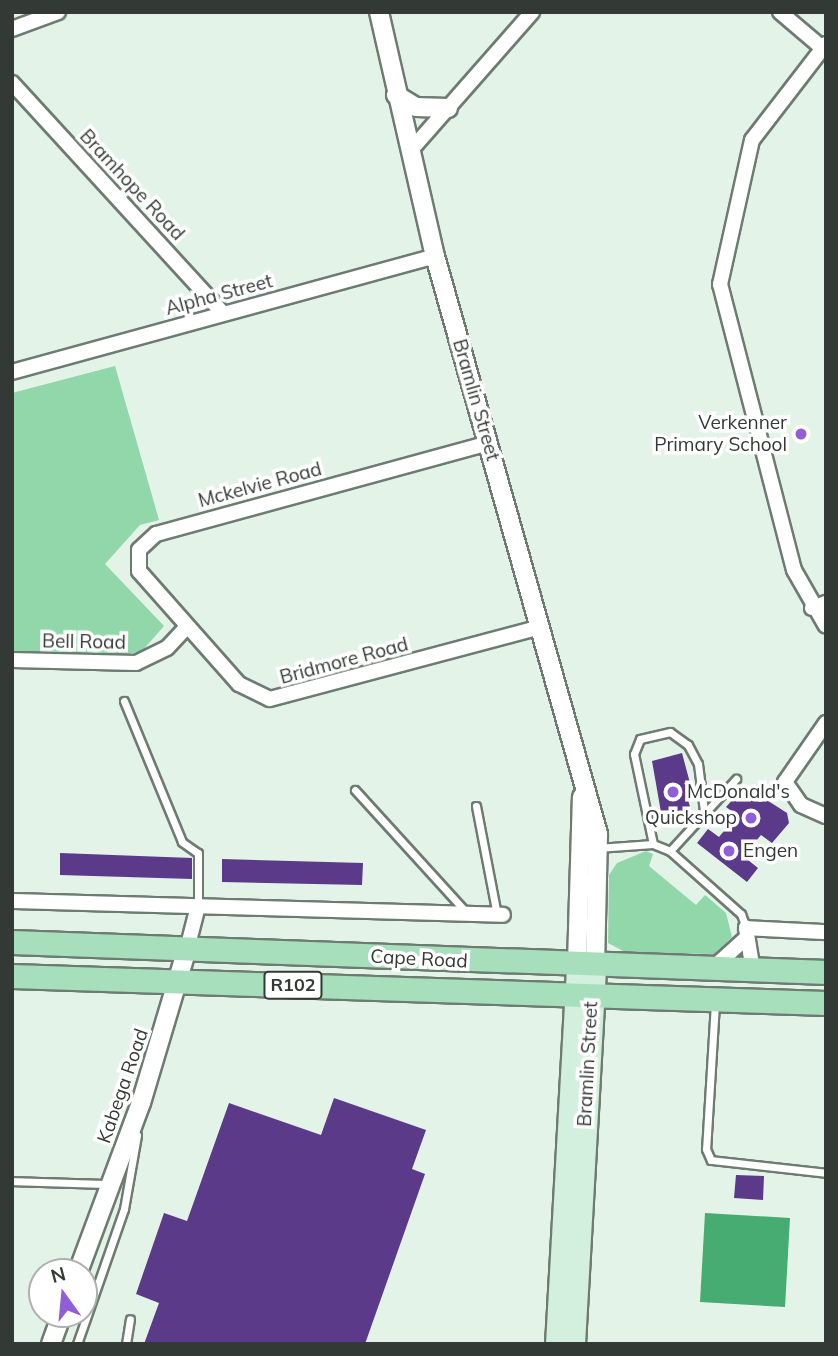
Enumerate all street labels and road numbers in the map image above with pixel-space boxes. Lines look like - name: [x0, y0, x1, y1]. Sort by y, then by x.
- street label: Bramhope Road: [75, 125, 189, 245]
- street label: Alpha Street: [163, 270, 275, 320]
- street label: Bramlin Street: [448, 337, 504, 463]
- street label: Mckelvie Road: [196, 458, 324, 512]
- street label: Bell Road: [42, 630, 126, 654]
- street label: Bridmore Road: [277, 633, 411, 689]
- street label: Cape Road: [370, 945, 468, 973]
- road number: R102: [263, 970, 323, 1000]
- street label: Bramlin Street: [573, 1001, 603, 1127]
- street label: Kabega Road: [93, 1026, 153, 1146]

